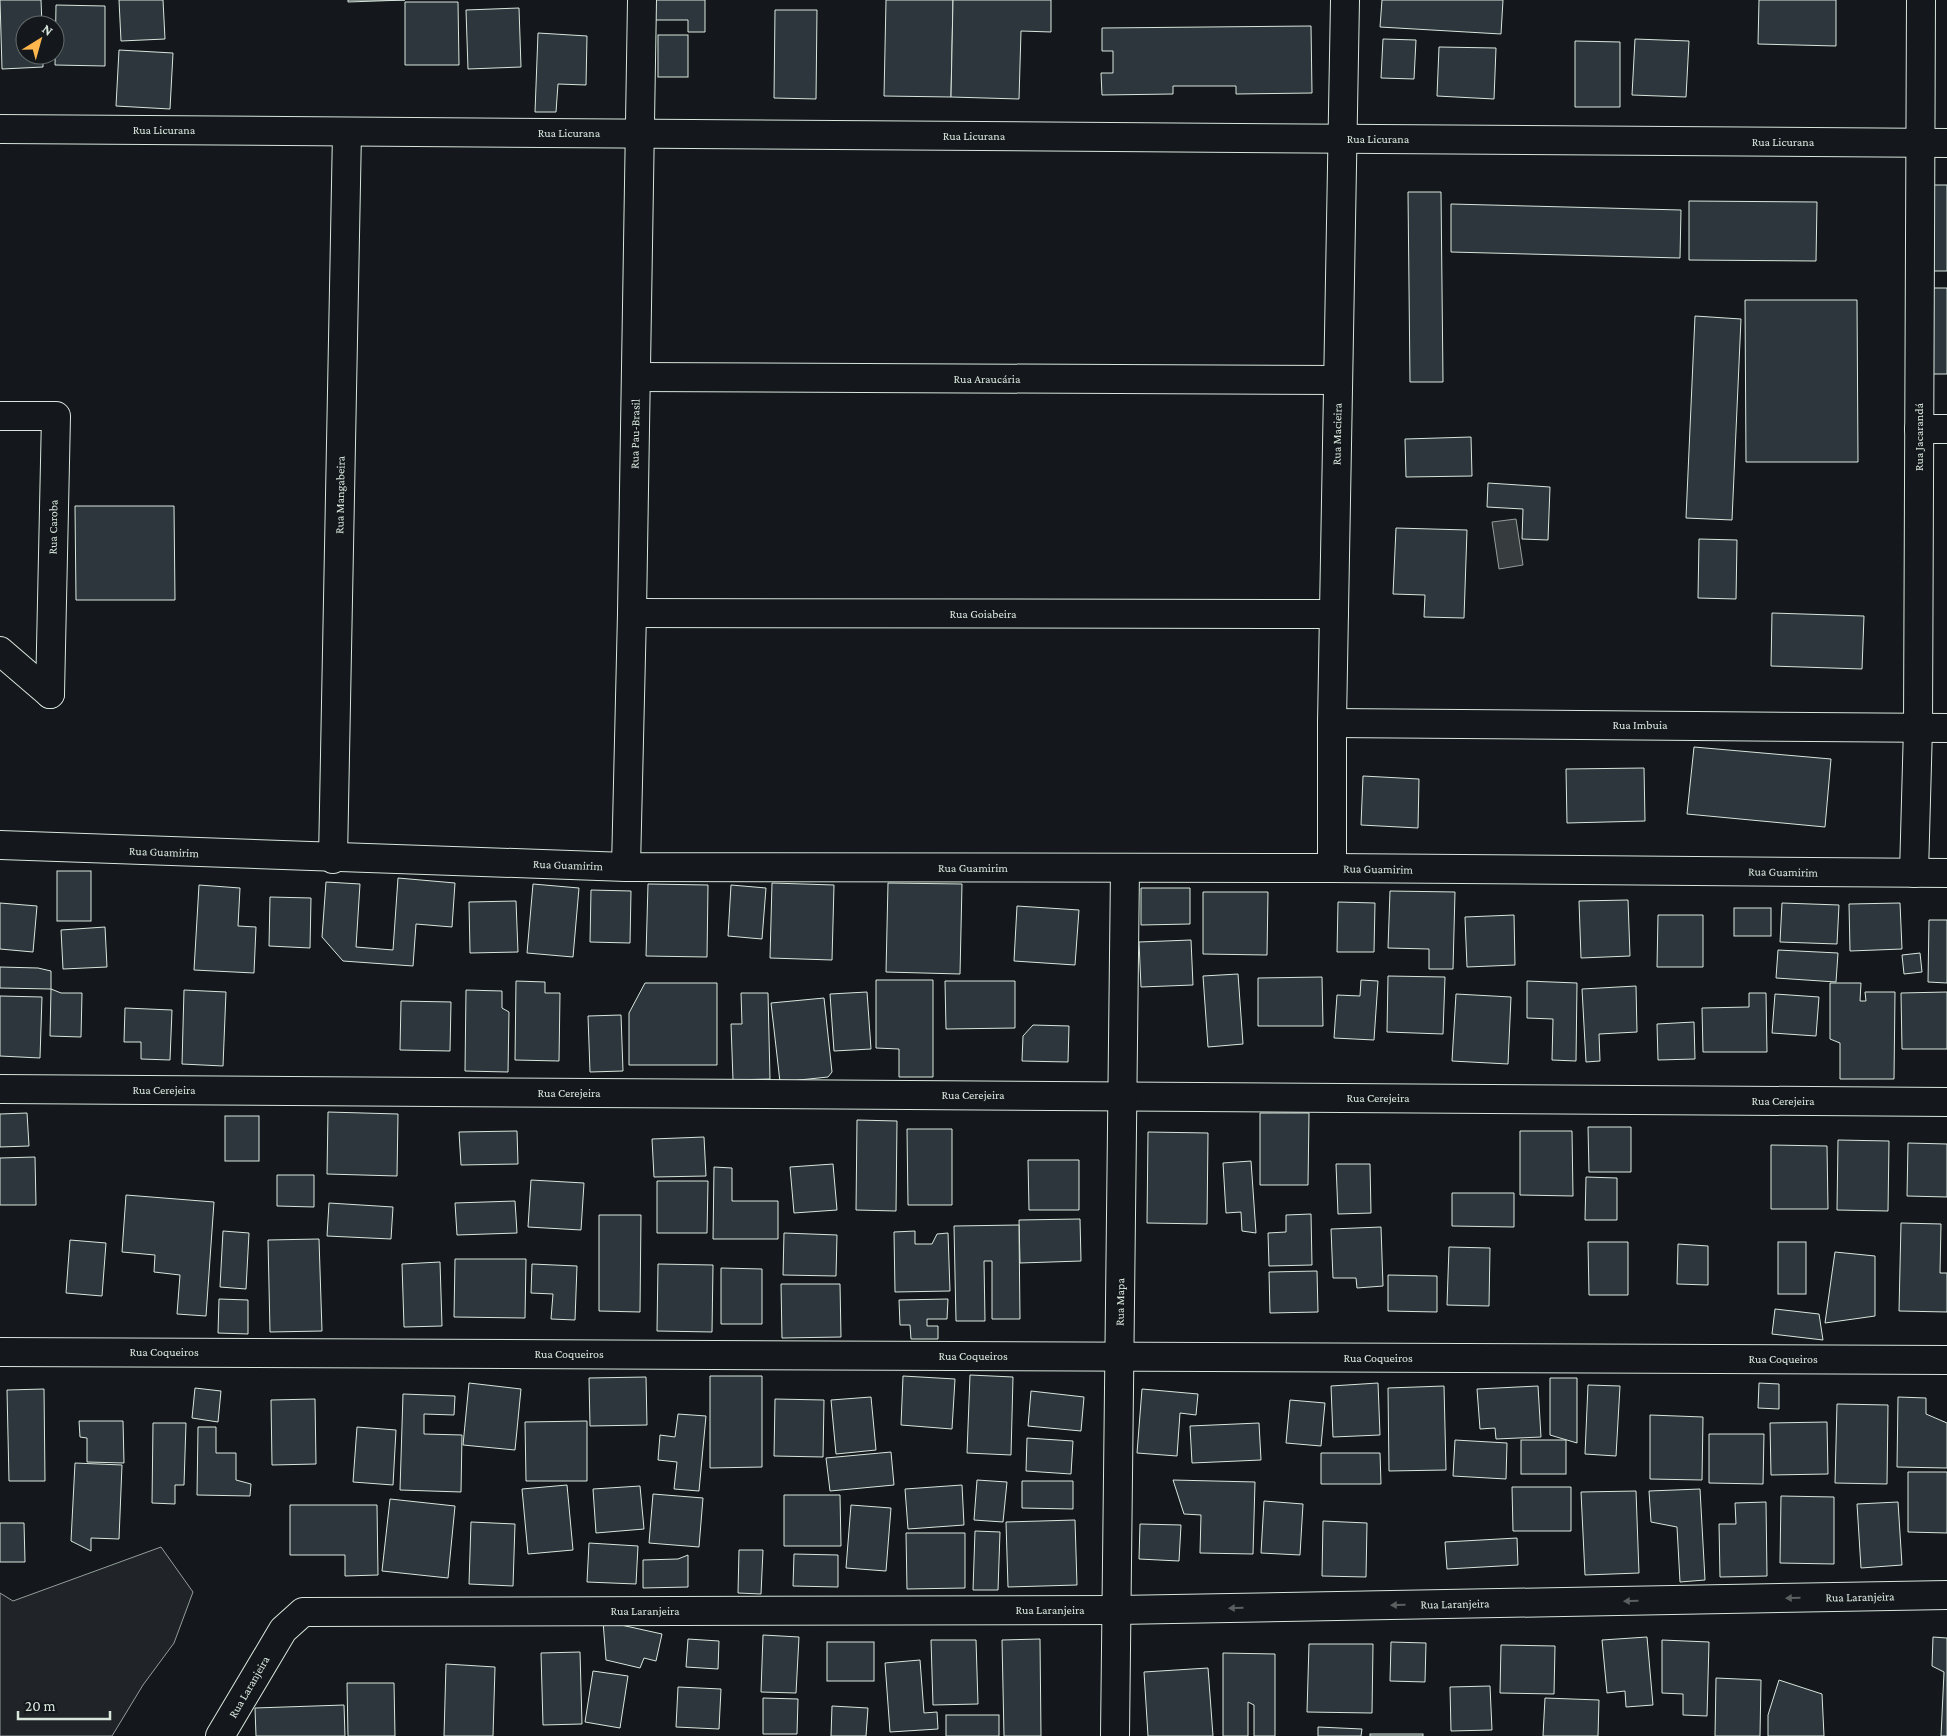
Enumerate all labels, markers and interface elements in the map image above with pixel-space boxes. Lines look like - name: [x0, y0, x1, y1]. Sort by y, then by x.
- north arrow: [15, 15, 65, 65]
- text: N: [39, 20, 57, 39]
- street label: Rua Licurana: [133, 123, 196, 137]
- street label: Rua Licurana: [538, 126, 601, 140]
- street label: Rua Licurana: [943, 129, 1006, 143]
- street label: Rua Licurana: [1347, 132, 1410, 146]
- street label: Rua Licurana: [1752, 135, 1815, 149]
- street label: Rua Araucária: [954, 372, 1021, 386]
- street label: Rua Pau-Brasil: [627, 399, 643, 469]
- street label: Rua Macieira: [1329, 402, 1345, 465]
- street label: Rua Jacarandá: [1912, 402, 1926, 471]
- street label: Rua Mangabeira: [332, 455, 348, 534]
- street label: Rua Caroba: [46, 499, 60, 555]
- street label: Rua Goiabeira: [949, 607, 1017, 621]
- street label: Rua Imbuia: [1612, 718, 1668, 732]
- street label: Rua Guamirim: [129, 844, 200, 860]
- street label: Rua Guamirim: [533, 857, 604, 873]
- street label: Rua Guamirim: [938, 861, 1008, 875]
- street label: Rua Guamirim: [1343, 861, 1413, 877]
- street label: Rua Guamirim: [1748, 864, 1818, 880]
- street label: Rua Cerejeira: [132, 1083, 196, 1097]
- street label: Rua Cerejeira: [537, 1086, 601, 1100]
- street label: Rua Cerejeira: [941, 1088, 1005, 1102]
- street label: Rua Cerejeira: [1346, 1091, 1410, 1105]
- street label: Rua Cerejeira: [1751, 1094, 1815, 1108]
- street label: Rua Mapa: [1113, 1277, 1127, 1326]
- street label: Rua Coqueiros: [129, 1345, 199, 1359]
- street label: Rua Coqueiros: [534, 1347, 604, 1361]
- street label: Rua Coqueiros: [938, 1349, 1008, 1363]
- street label: Rua Coqueiros: [1343, 1351, 1413, 1365]
- street label: Rua Coqueiros: [1748, 1352, 1818, 1366]
- street label: Rua Laranjeira: [1825, 1589, 1895, 1605]
- one-way arrow: [1785, 1594, 1801, 1602]
- street label: Rua Laranjeira: [1420, 1596, 1490, 1612]
- one-way arrow: [1623, 1597, 1639, 1605]
- one-way arrow: [1390, 1601, 1406, 1609]
- street label: Rua Laranjeira: [1015, 1603, 1085, 1617]
- street label: Rua Laranjeira: [610, 1604, 680, 1618]
- one-way arrow: [1228, 1604, 1244, 1612]
- street label: Rua Laranjeira: [226, 1653, 273, 1720]
- scale bar: [18, 1688, 110, 1720]
- text: 20 m: [25, 1698, 56, 1714]

